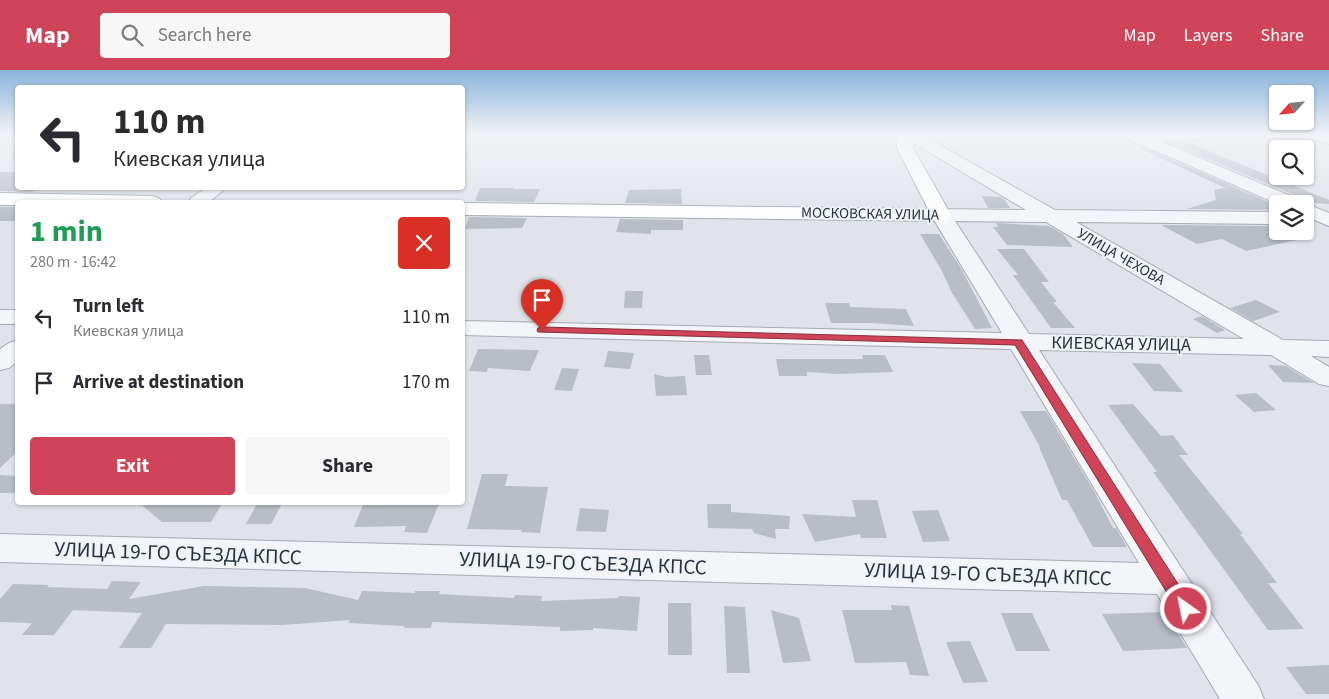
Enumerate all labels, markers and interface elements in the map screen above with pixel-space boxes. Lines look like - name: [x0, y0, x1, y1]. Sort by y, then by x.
- search box: [100, 13, 450, 58]
- text: Map: [25, 18, 70, 53]
- icon: search: [118, 21, 146, 49]
- text: Search here: [158, 22, 251, 49]
- text: Map: [1124, 23, 1156, 48]
- text: Layers: [1184, 23, 1233, 48]
- text: Share: [1261, 23, 1304, 48]
- north arrow: [1269, 85, 1314, 130]
- map controls: [1269, 85, 1314, 240]
- text: 110 m: [113, 97, 205, 147]
- icon: left: [30, 105, 95, 170]
- button: search: [1269, 140, 1314, 185]
- text: Киевская улица: [113, 143, 265, 175]
- button: layers: [1269, 195, 1314, 240]
- street label: МОСКОВСКАЯ УЛИЦА: [801, 202, 940, 226]
- text: 1 min: [30, 210, 103, 253]
- button: close: [398, 217, 450, 269]
- street label: УЛИЦА ЧЕХОВА: [1073, 223, 1169, 291]
- text: 280 m · 16:42: [30, 251, 117, 273]
- pin: [521, 279, 563, 330]
- icon: arrive: [528, 286, 556, 314]
- text: Turn left: [73, 293, 144, 320]
- icon: left: [30, 304, 58, 332]
- text: 110 m: [402, 304, 450, 331]
- text: Киевская улица: [73, 320, 184, 342]
- street label: КИЕВСКАЯ УЛИЦА: [1051, 330, 1191, 358]
- icon: arrive: [30, 369, 58, 397]
- text: Arrive at destination: [73, 369, 244, 396]
- text: 170 m: [402, 369, 450, 396]
- button: Exit: [30, 437, 235, 495]
- button: Share: [245, 437, 450, 495]
- street label: УЛИЦА 19-ГО СЪЕЗДА КПСС: [54, 534, 302, 572]
- street label: УЛИЦА 19-ГО СЪЕЗДА КПСС: [459, 544, 707, 582]
- street label: УЛИЦА 19-ГО СЪЕЗДА КПСС: [864, 555, 1112, 593]
- position arrow: [1159, 582, 1211, 634]

